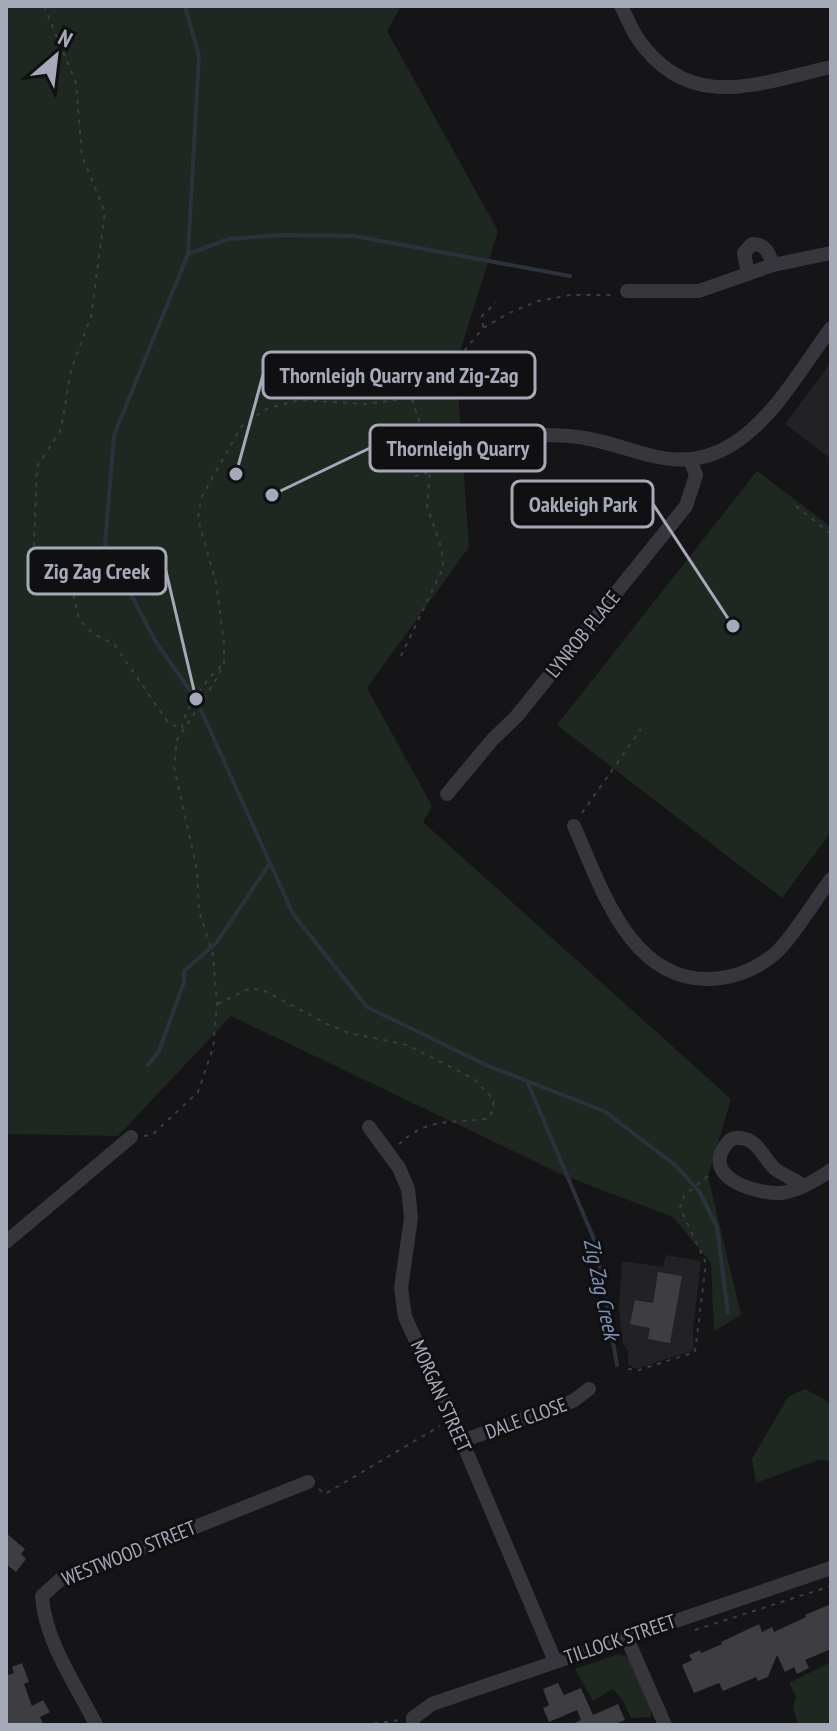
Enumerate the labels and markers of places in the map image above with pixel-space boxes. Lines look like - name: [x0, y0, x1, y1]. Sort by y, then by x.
- callout: Thornleigh Quarry and Zig-Zag: [263, 352, 535, 398]
- callout: Thornleigh Quarry: [370, 425, 545, 471]
- callout: Oakleigh Park: [512, 481, 653, 527]
- callout: Zig Zag Creek: [28, 548, 166, 594]

